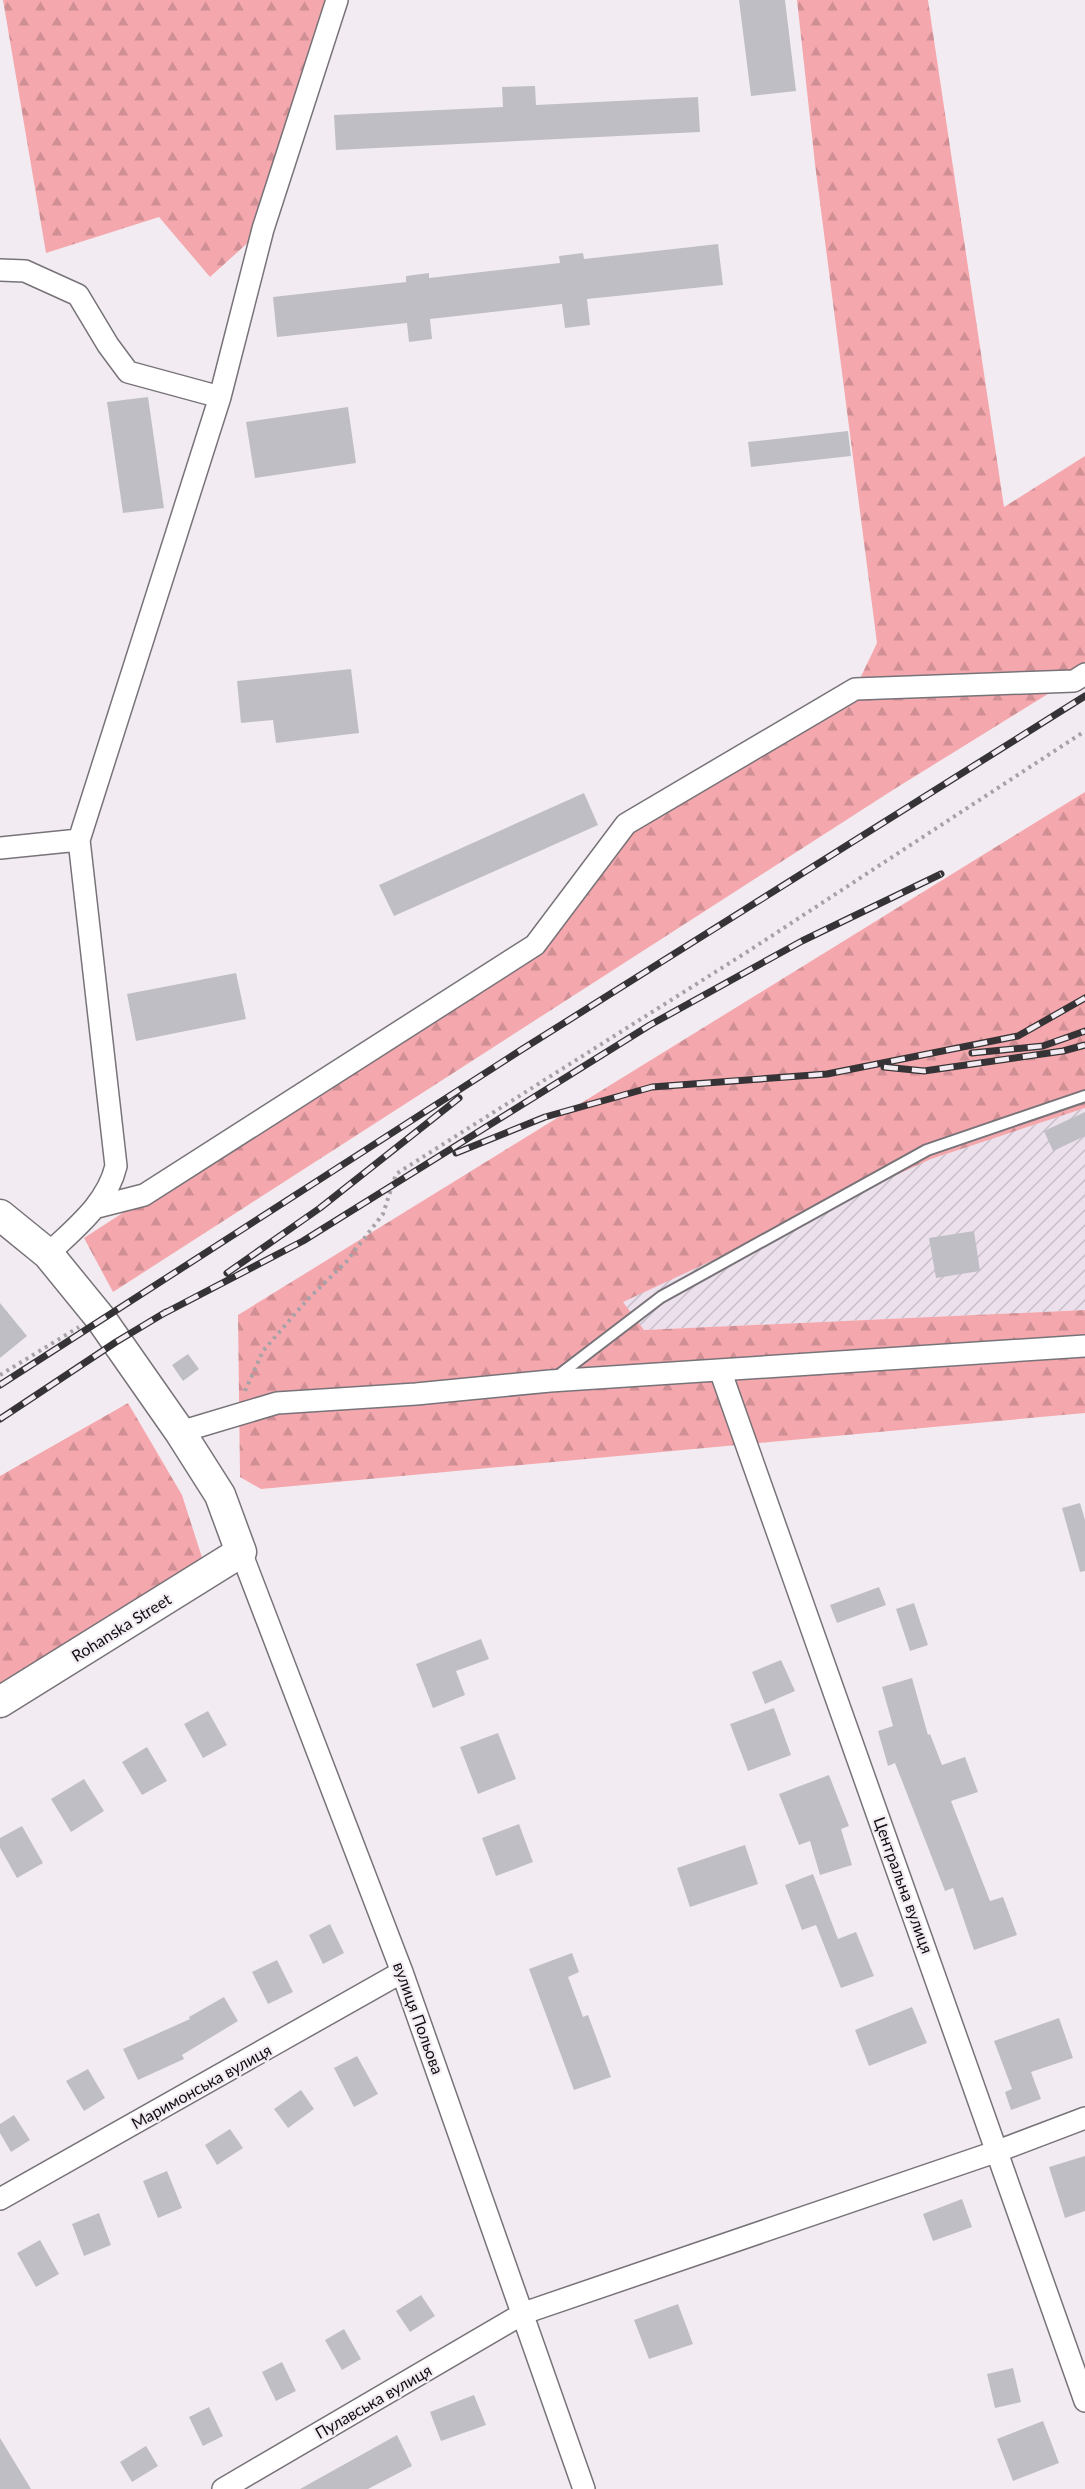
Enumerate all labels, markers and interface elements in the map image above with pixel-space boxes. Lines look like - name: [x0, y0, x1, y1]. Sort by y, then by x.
- street label: Rohanska Street: [68, 1589, 174, 1665]
- street label: Центральна вулиця: [870, 1814, 938, 1956]
- street label: вулиця Польова: [390, 1959, 448, 2077]
- street label: Маримонська вулиця: [128, 2040, 274, 2132]
- street label: Пулавська вулиця: [311, 2360, 435, 2442]

